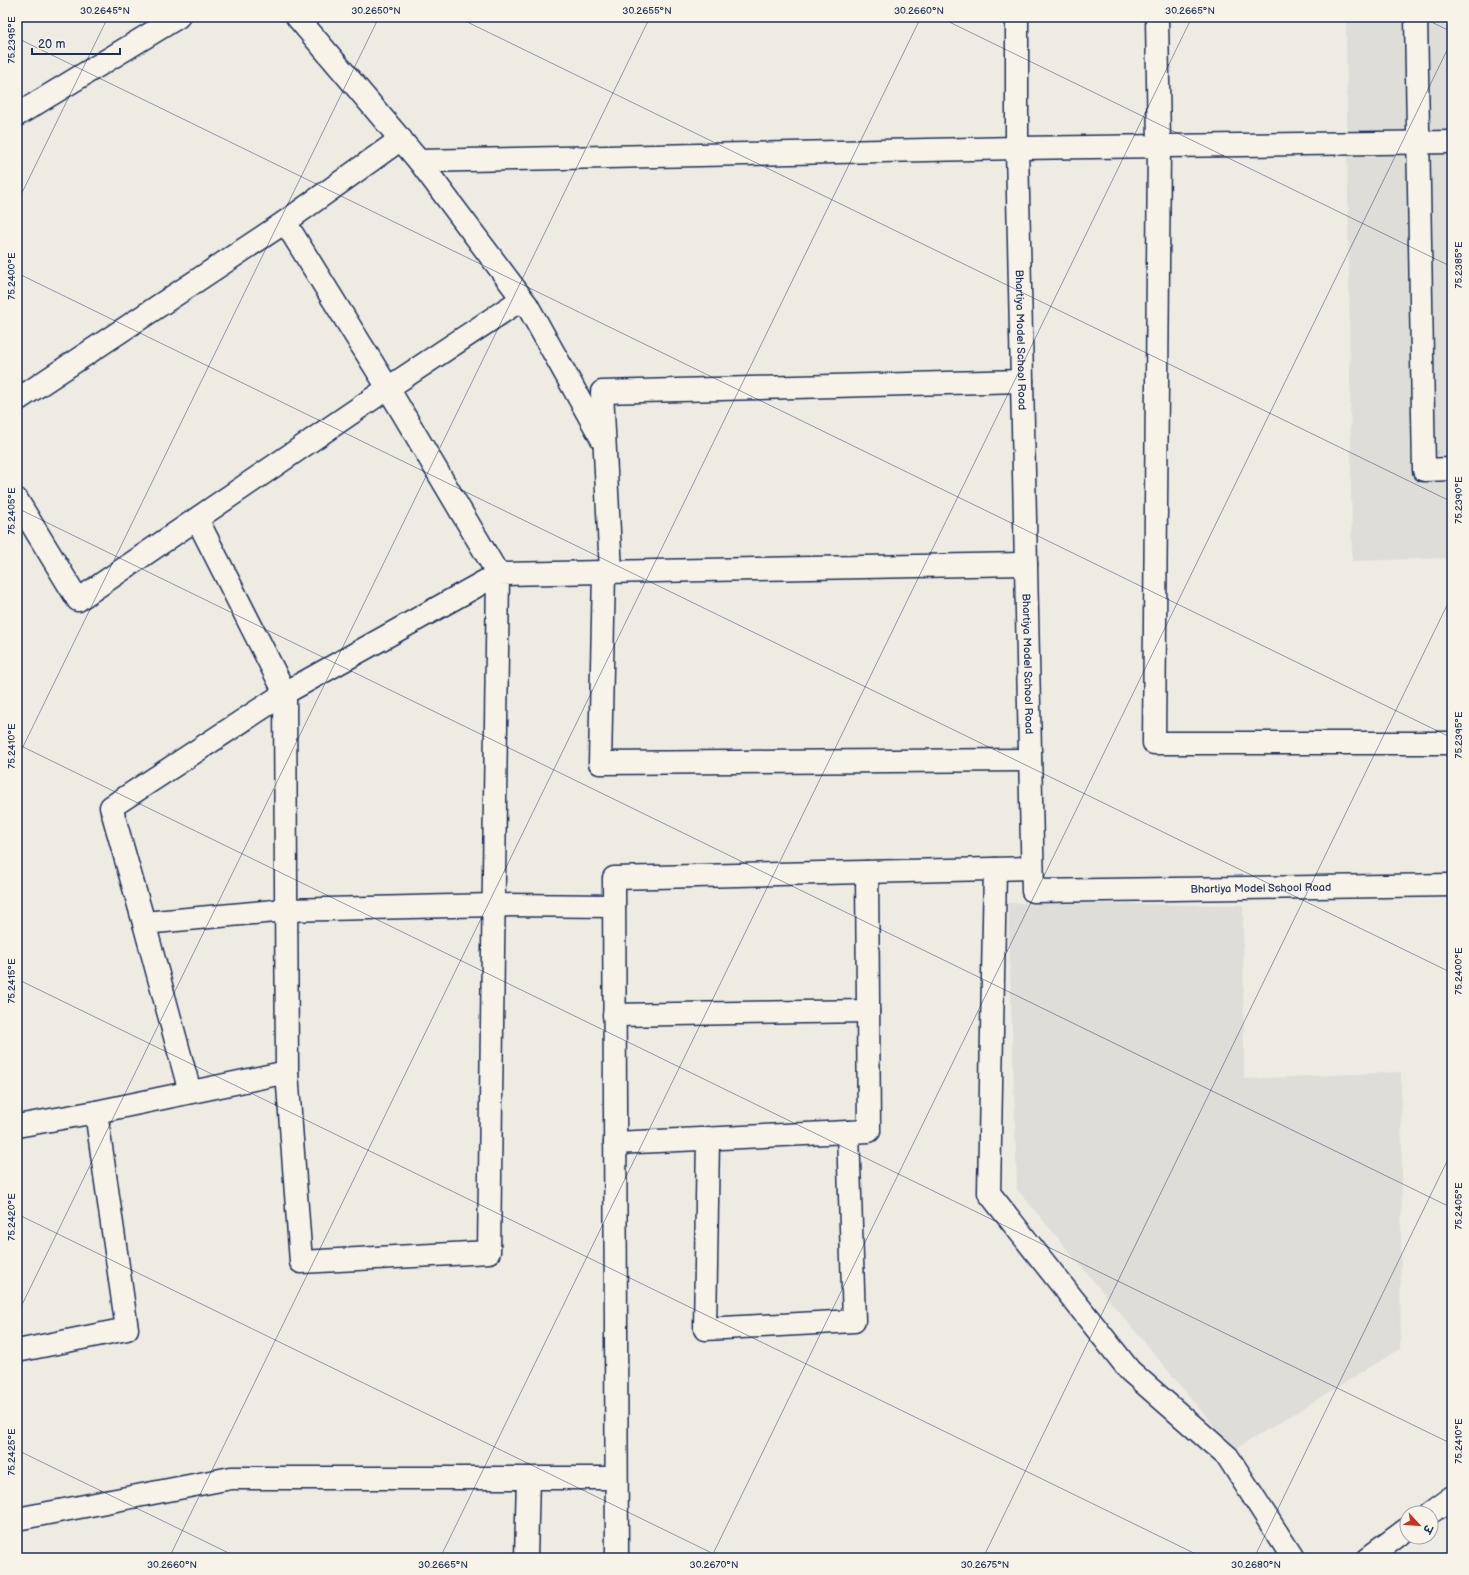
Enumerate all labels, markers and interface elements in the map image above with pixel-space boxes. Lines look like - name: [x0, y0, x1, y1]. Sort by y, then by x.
- text: 30.2645°N: [80, 5, 130, 17]
- text: 30.2650°N: [351, 5, 401, 17]
- text: 30.2655°N: [622, 5, 672, 17]
- text: 30.2660°N: [894, 5, 944, 17]
- text: 30.2665°N: [1165, 5, 1215, 17]
- text: 75.2395°E: [6, 16, 18, 64]
- scale bar: [32, 30, 120, 56]
- text: 20 m: [38, 37, 65, 52]
- text: 75.2385°E: [1453, 241, 1465, 289]
- text: 75.2400°E: [6, 252, 18, 300]
- street label: Bhartiya Model School Road: [1013, 269, 1029, 410]
- text: 75.2390°E: [1453, 476, 1465, 524]
- text: 75.2405°E: [6, 487, 18, 535]
- street label: Bhartiya Model School Road: [1020, 593, 1036, 734]
- text: 75.2395°E: [1453, 711, 1465, 759]
- text: 75.2410°E: [6, 723, 18, 769]
- street label: Bhartiya Model School Road: [1190, 880, 1331, 895]
- text: 75.2400°E: [1453, 947, 1465, 995]
- text: 75.2415°E: [6, 958, 18, 1004]
- text: 75.2405°E: [1453, 1182, 1465, 1230]
- text: 75.2420°E: [6, 1193, 18, 1241]
- text: 75.2410°E: [1453, 1418, 1465, 1464]
- text: 75.2425°E: [6, 1428, 18, 1476]
- north arrow: [1399, 1505, 1439, 1545]
- text: उ: [1419, 1522, 1435, 1537]
- text: 30.2660°N: [147, 1559, 197, 1571]
- text: 30.2665°N: [418, 1559, 468, 1571]
- text: 30.2670°N: [690, 1559, 738, 1571]
- text: 30.2675°N: [961, 1559, 1009, 1571]
- text: 30.2680°N: [1231, 1559, 1281, 1571]

